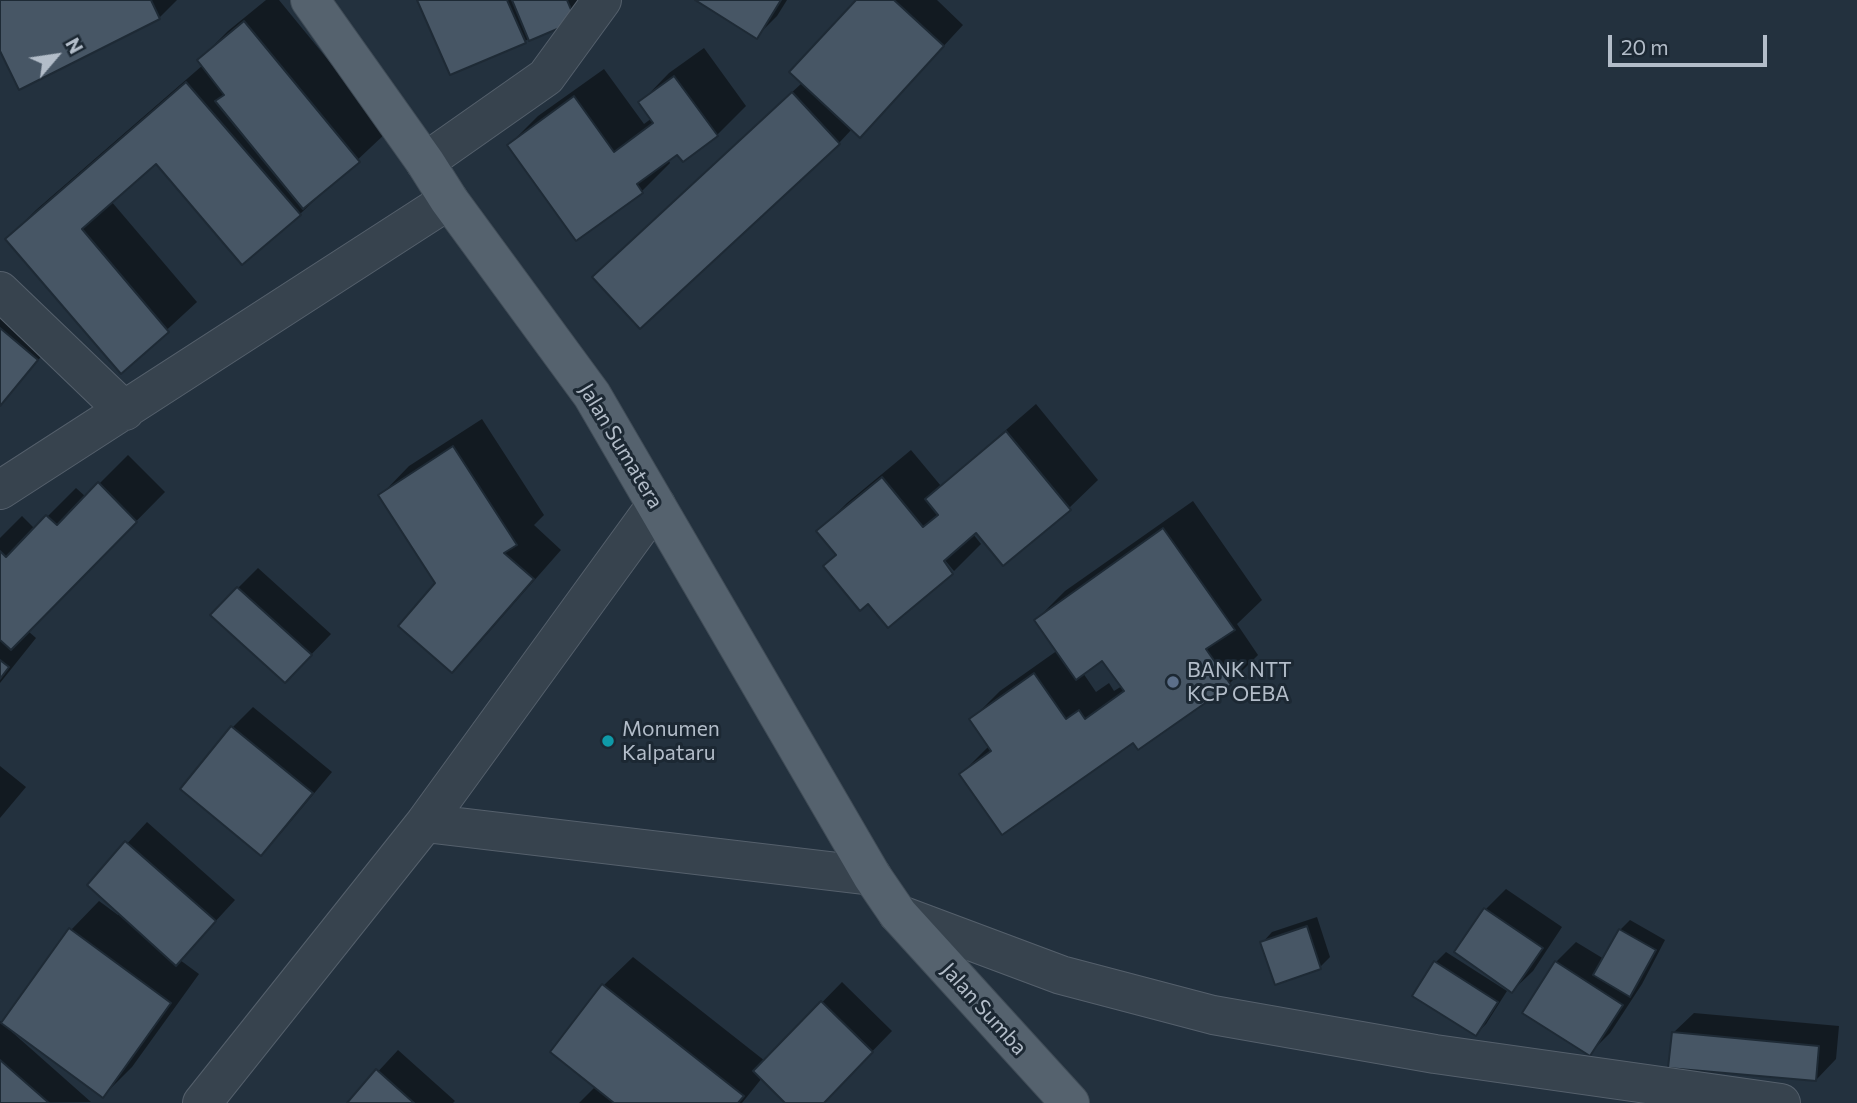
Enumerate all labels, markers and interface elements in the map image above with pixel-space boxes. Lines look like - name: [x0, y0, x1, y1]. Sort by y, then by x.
- north arrow: [21, 21, 91, 91]
- scale bar: [1612, 21, 1771, 65]
- text: N: [61, 34, 88, 57]
- text: 20 m: [1621, 34, 1669, 59]
- street label: Jalan Sumatera: [574, 379, 668, 513]
- place label: BANK NTT KCP OEBA: [1187, 657, 1292, 707]
- marker: BANK NTT KCP OEBA: [1165, 674, 1181, 690]
- place label: Monumen Kalpataru: [622, 716, 720, 766]
- marker: Monumen Kalpataru: [600, 733, 616, 749]
- street label: Jalan Sumba: [936, 958, 1032, 1060]

